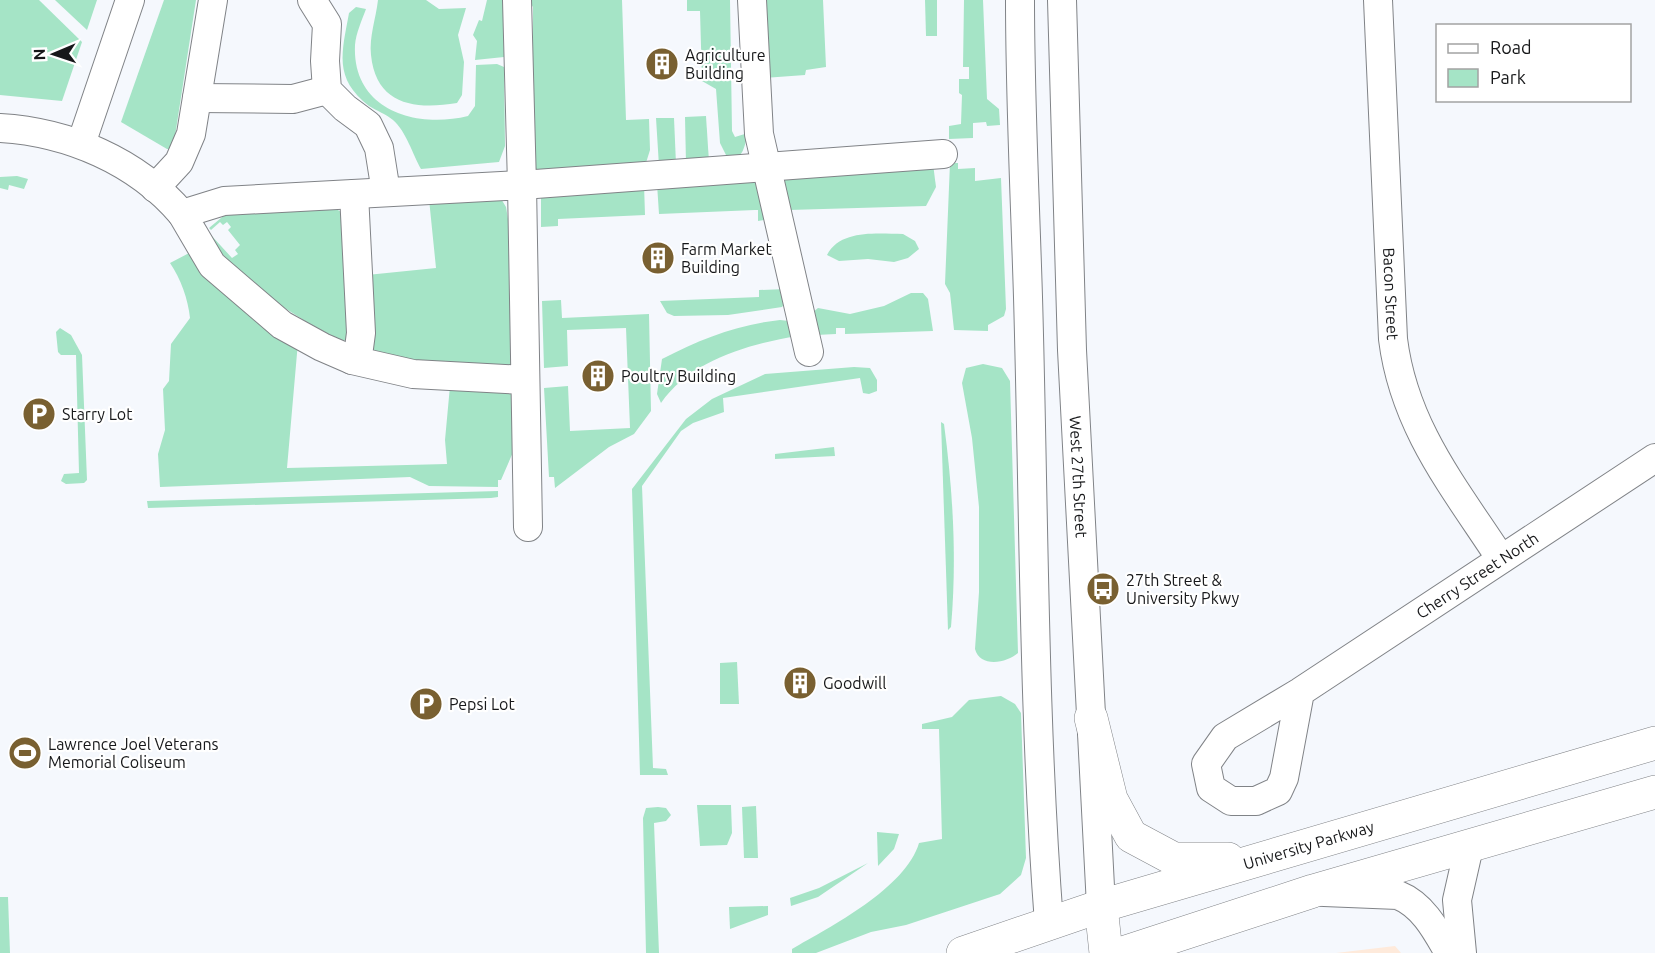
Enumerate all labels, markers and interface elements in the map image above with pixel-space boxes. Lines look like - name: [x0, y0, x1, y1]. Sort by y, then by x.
- north arrow: [24, 24, 84, 84]
- legend: [1436, 24, 1631, 102]
- text: Road: [1490, 37, 1532, 57]
- building icon: Agriculture Building: [644, 46, 680, 82]
- place label: Agriculture Building: [685, 46, 766, 82]
- text: N: [30, 48, 48, 61]
- text: Park: [1490, 67, 1526, 87]
- building icon: Farm Market Building: [640, 240, 676, 276]
- place label: Farm Market Building: [681, 240, 772, 276]
- street label: Bacon Street: [1380, 247, 1402, 341]
- building icon: Poultry Building: [580, 358, 616, 394]
- place label: Poultry Building: [621, 367, 736, 385]
- parking icon: Starry Lot: [21, 396, 57, 432]
- place label: Starry Lot: [62, 405, 133, 423]
- street label: West 27th Street: [1066, 415, 1091, 539]
- street label: Cherry Street North: [1413, 529, 1542, 622]
- bus stop icon: 27th Street & University Pkwy: [1085, 571, 1121, 607]
- place label: 27th Street & University Pkwy: [1126, 571, 1239, 607]
- building icon: Goodwill: [782, 665, 818, 701]
- place label: Goodwill: [823, 674, 886, 692]
- parking icon: Pepsi Lot: [408, 686, 444, 722]
- place label: Pepsi Lot: [449, 695, 515, 713]
- sports icon: Lawrence Joel Veterans Memorial Coliseum: [7, 735, 43, 771]
- place label: Lawrence Joel Veterans Memorial Coliseum: [48, 735, 219, 771]
- street label: University Parkway: [1241, 817, 1376, 873]

